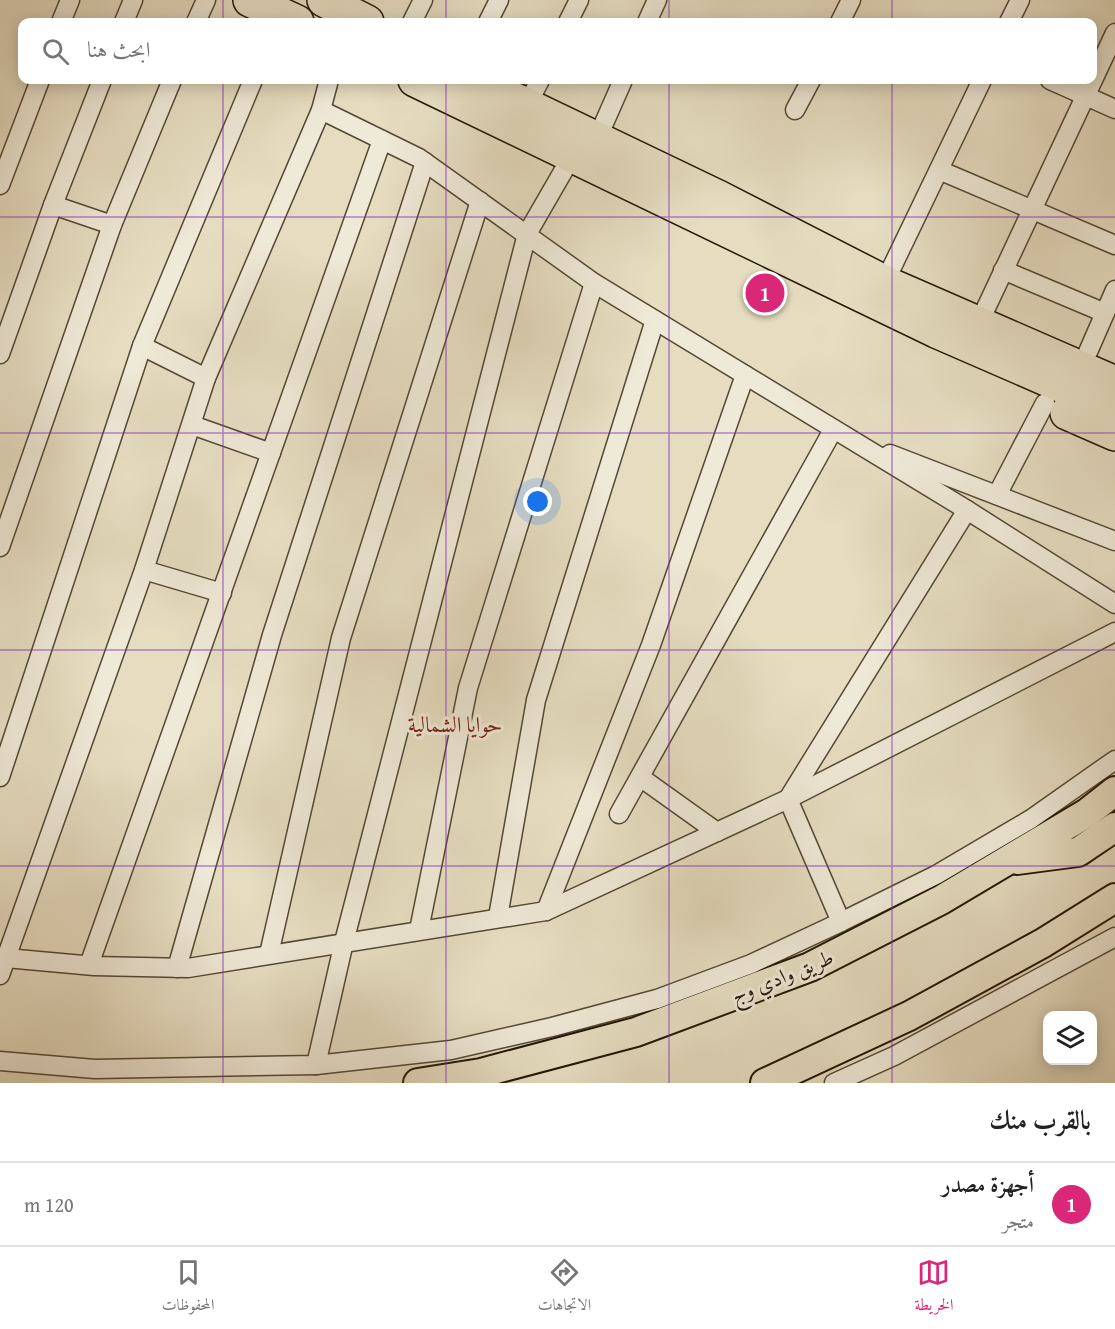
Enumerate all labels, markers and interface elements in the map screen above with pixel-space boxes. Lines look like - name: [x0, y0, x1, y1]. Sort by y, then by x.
- search box: [18, 18, 1097, 84]
- text: ابحث هنا: [87, 33, 151, 65]
- icon: search: [39, 35, 72, 68]
- pin: 1: [746, 270, 784, 316]
- your location: [523, 487, 552, 516]
- district label: حوايا الشمالية: [408, 708, 502, 740]
- street label: طريق وادي وج: [726, 941, 840, 1014]
- map controls: [1043, 1011, 1097, 1065]
- button: layers: [1043, 1011, 1097, 1065]
- text: بالقرب منك: [989, 1100, 1091, 1139]
- text: أجهزة مصدر: [942, 1168, 1034, 1200]
- text: 120 m: [24, 1190, 74, 1219]
- text: 1: [1066, 1190, 1077, 1219]
- text: متجر: [1002, 1206, 1034, 1235]
- tab: المحفوظات: [162, 1256, 214, 1320]
- tab: الاتجاهات: [538, 1256, 591, 1320]
- tab: الخريطة: [914, 1256, 953, 1320]

